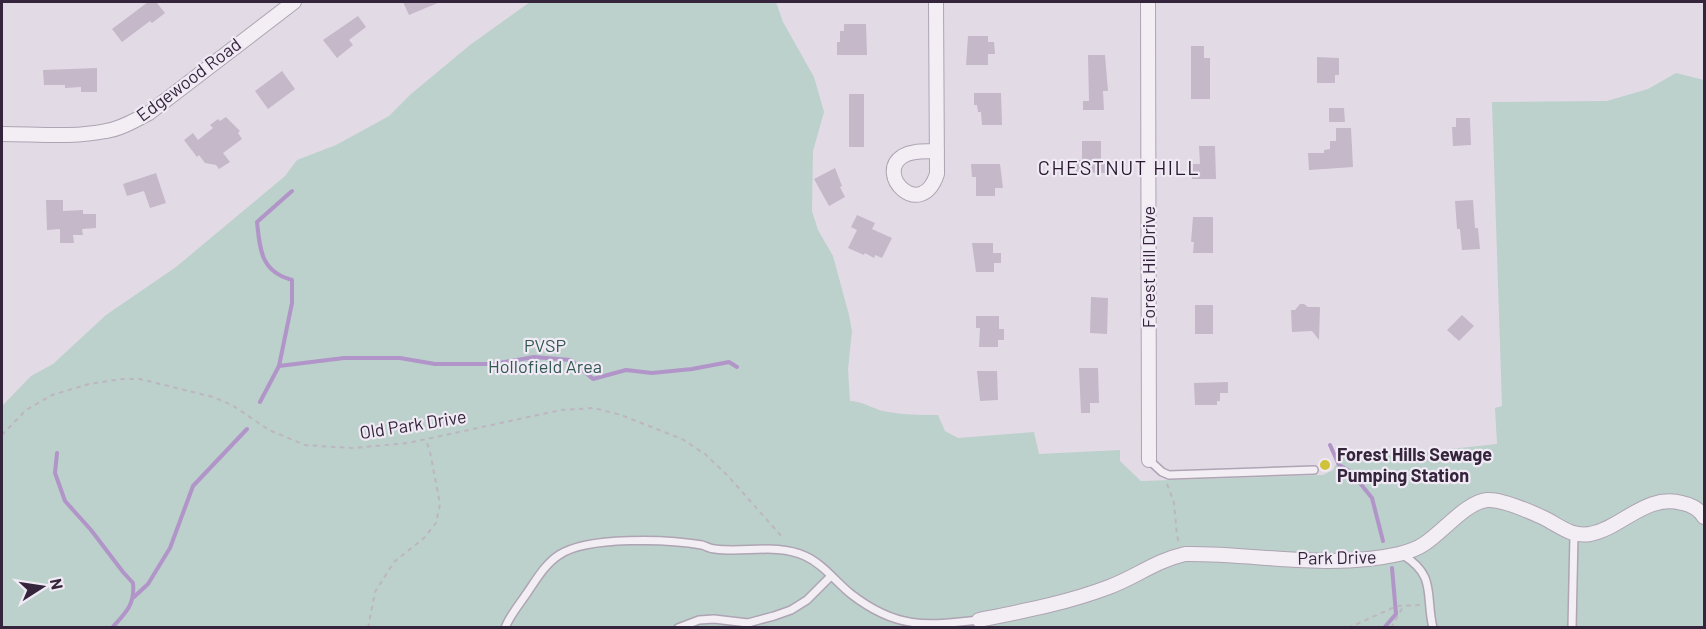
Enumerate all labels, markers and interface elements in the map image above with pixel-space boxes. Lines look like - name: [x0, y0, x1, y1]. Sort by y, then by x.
- street label: Edgewood Road: [132, 33, 245, 126]
- district label: CHESTNUT HILL: [1038, 155, 1200, 179]
- street label: Forest Hill Drive: [1137, 206, 1159, 328]
- park label: PVSP Hollofield Area: [488, 334, 602, 377]
- street label: Old Park Drive: [358, 405, 468, 443]
- place label: Forest Hills Sewage Pumping Station: [1337, 443, 1492, 486]
- marker: Forest Hills Sewage Pumping Station: [1318, 458, 1332, 472]
- street label: Park Drive: [1297, 545, 1377, 569]
- north arrow: [12, 557, 72, 617]
- text: N: [47, 577, 68, 591]

